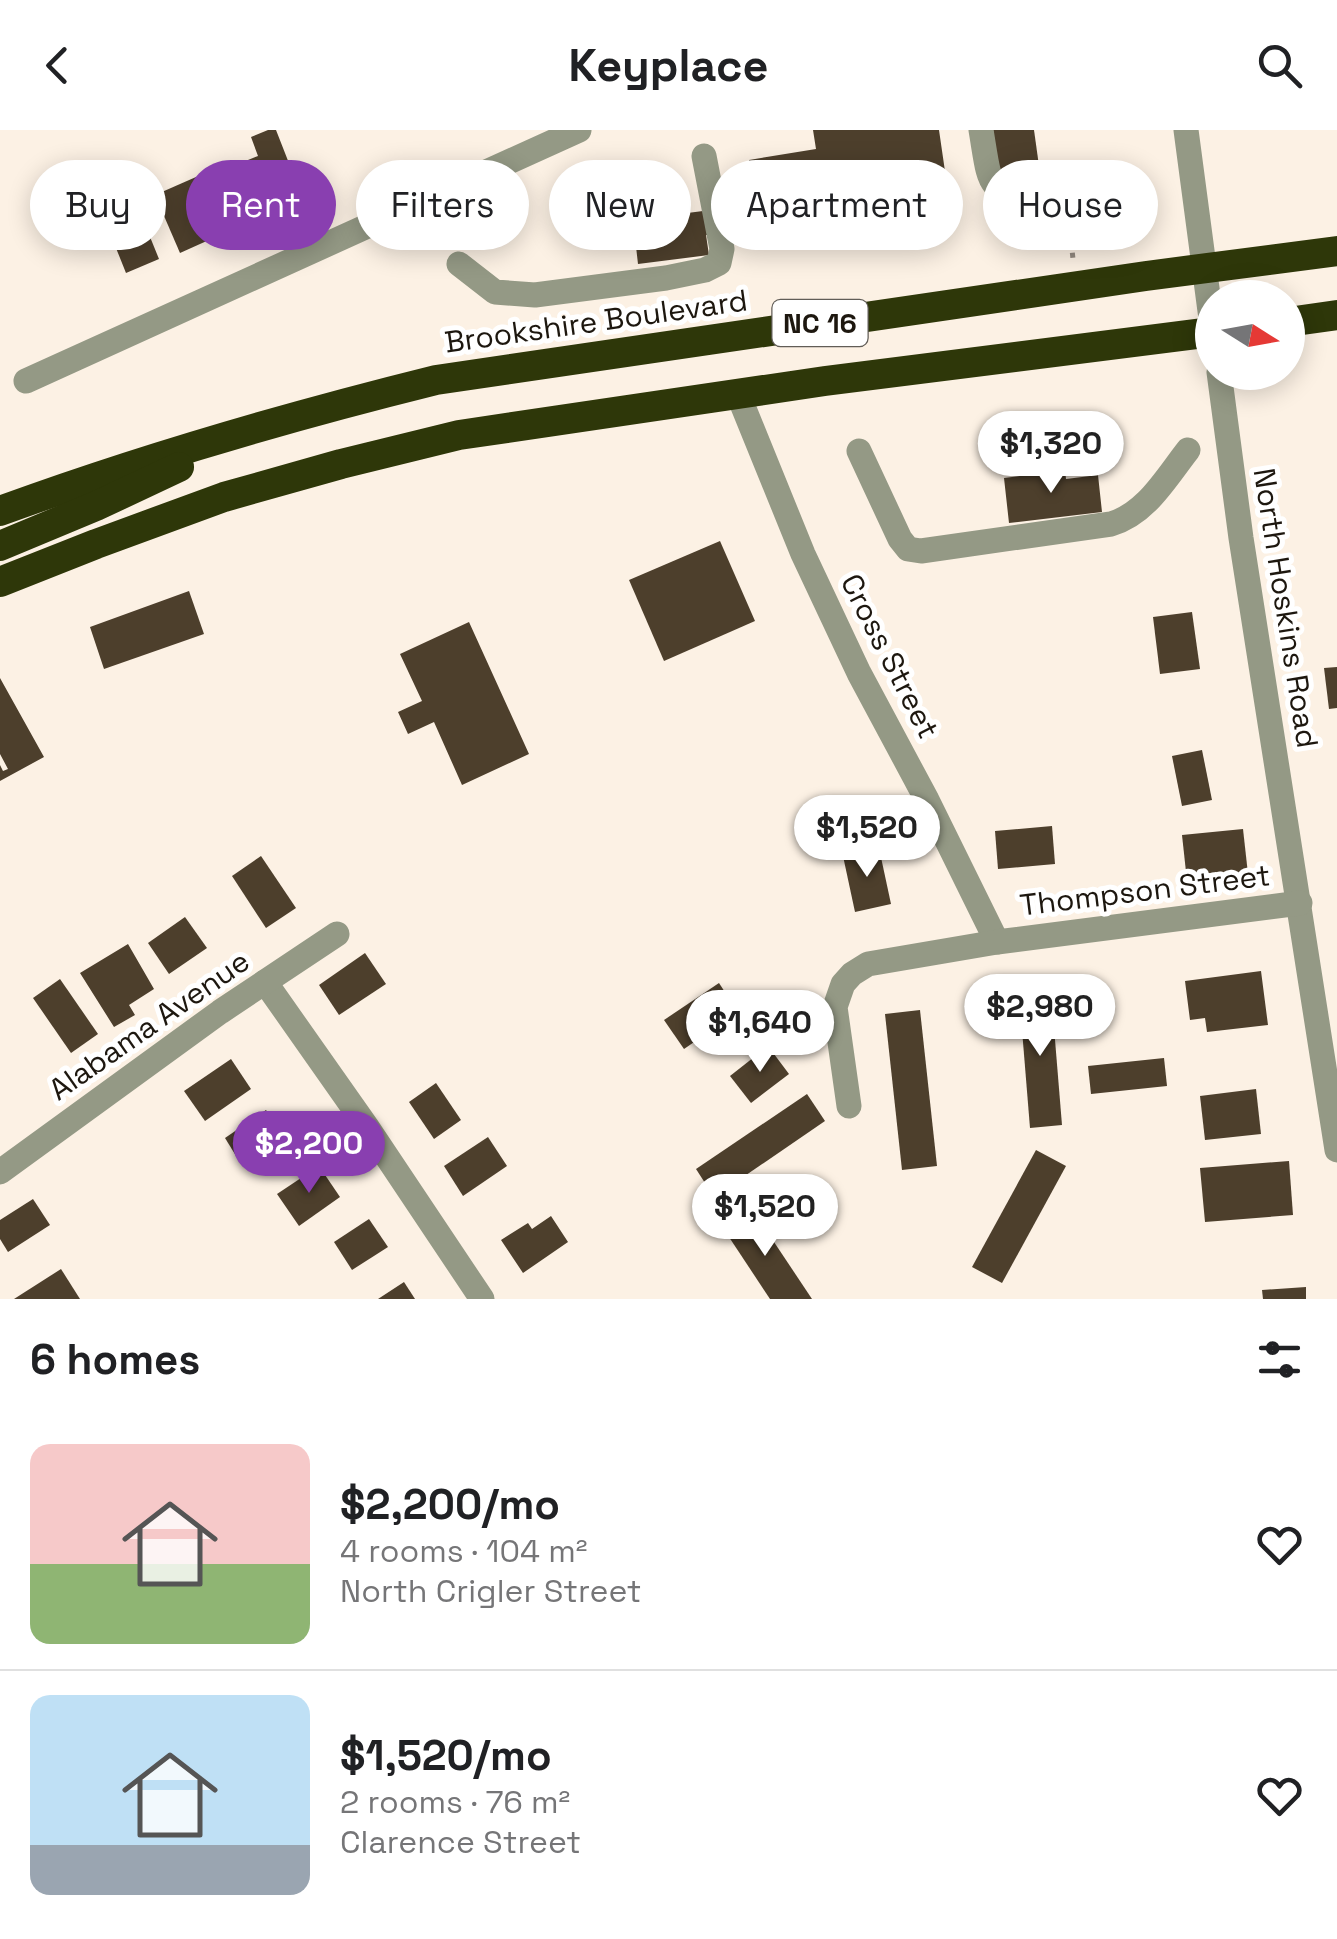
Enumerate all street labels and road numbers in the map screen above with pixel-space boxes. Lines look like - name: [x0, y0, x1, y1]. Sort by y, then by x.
- street label: Brookshire Boulevard: [442, 280, 750, 362]
- road number: NC 16: [772, 300, 868, 346]
- street label: North Hoskins Road: [1245, 465, 1327, 751]
- street label: Cross Street: [832, 567, 948, 745]
- street label: Thompson Street: [1018, 855, 1272, 925]
- street label: Alabama Avenue: [41, 941, 257, 1109]

